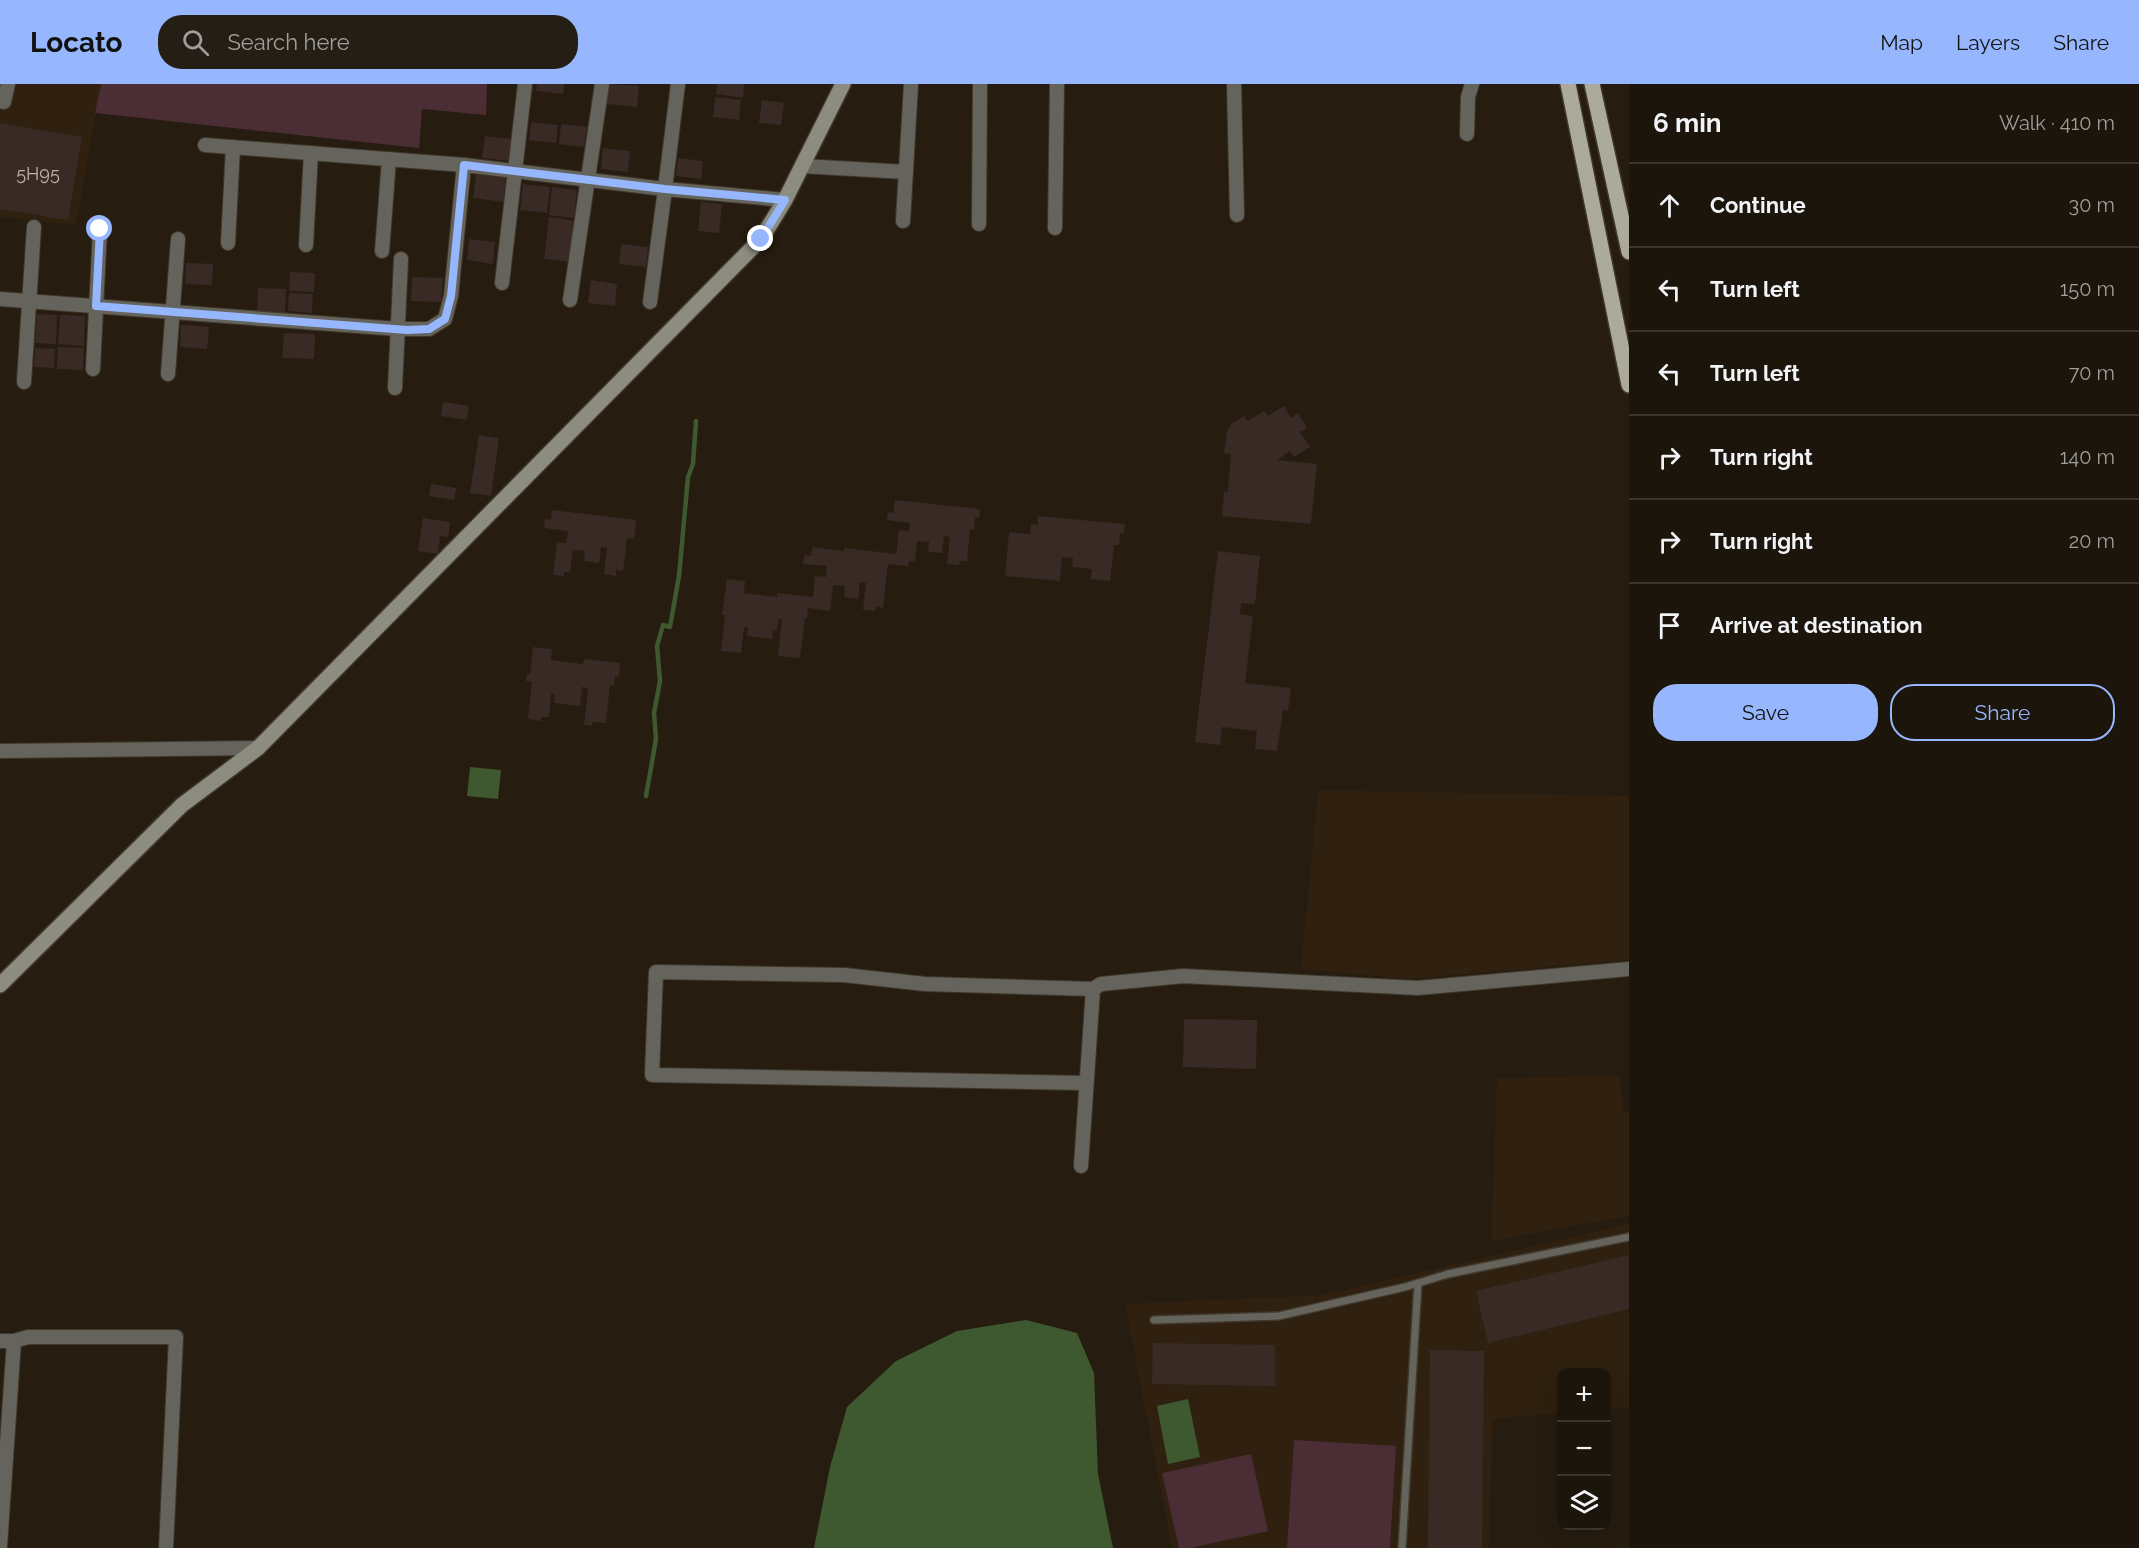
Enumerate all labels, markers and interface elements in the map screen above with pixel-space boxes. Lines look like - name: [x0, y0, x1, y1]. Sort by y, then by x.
- search box: [158, 15, 578, 69]
- text: Locato: [30, 26, 122, 59]
- icon: search: [179, 26, 212, 59]
- text: Search here: [227, 29, 350, 55]
- text: Map: [1880, 30, 1923, 55]
- text: Layers: [1956, 30, 2020, 55]
- text: Share: [2053, 30, 2109, 55]
- text: 6 min: [1653, 108, 1722, 138]
- text: Walk · 410 m: [1999, 111, 2115, 135]
- house number: 5H95: [16, 163, 60, 184]
- icon: ahead: [1653, 189, 1686, 222]
- text: Continue: [1710, 192, 1806, 218]
- text: 30 m: [2069, 193, 2115, 217]
- route start: [86, 215, 112, 241]
- route end: [747, 225, 773, 251]
- icon: left: [1653, 273, 1686, 306]
- text: Turn left: [1710, 276, 1800, 302]
- text: 150 m: [2060, 277, 2115, 301]
- icon: left: [1653, 357, 1686, 390]
- text: Turn left: [1710, 360, 1800, 386]
- text: 70 m: [2069, 361, 2115, 385]
- icon: right: [1653, 441, 1686, 474]
- text: Turn right: [1710, 444, 1813, 470]
- text: 140 m: [2060, 445, 2115, 469]
- icon: right: [1653, 525, 1686, 558]
- text: Turn right: [1710, 528, 1813, 554]
- text: 20 m: [2069, 529, 2115, 553]
- icon: arrive: [1653, 609, 1686, 642]
- text: Arrive at destination: [1710, 612, 1923, 638]
- button: Save: [1653, 684, 1878, 741]
- button: Share: [1890, 684, 2115, 741]
- map controls: [1557, 1368, 1611, 1530]
- button: +: [1557, 1368, 1611, 1422]
- button: −: [1557, 1422, 1611, 1476]
- button: layers: [1557, 1476, 1611, 1530]

